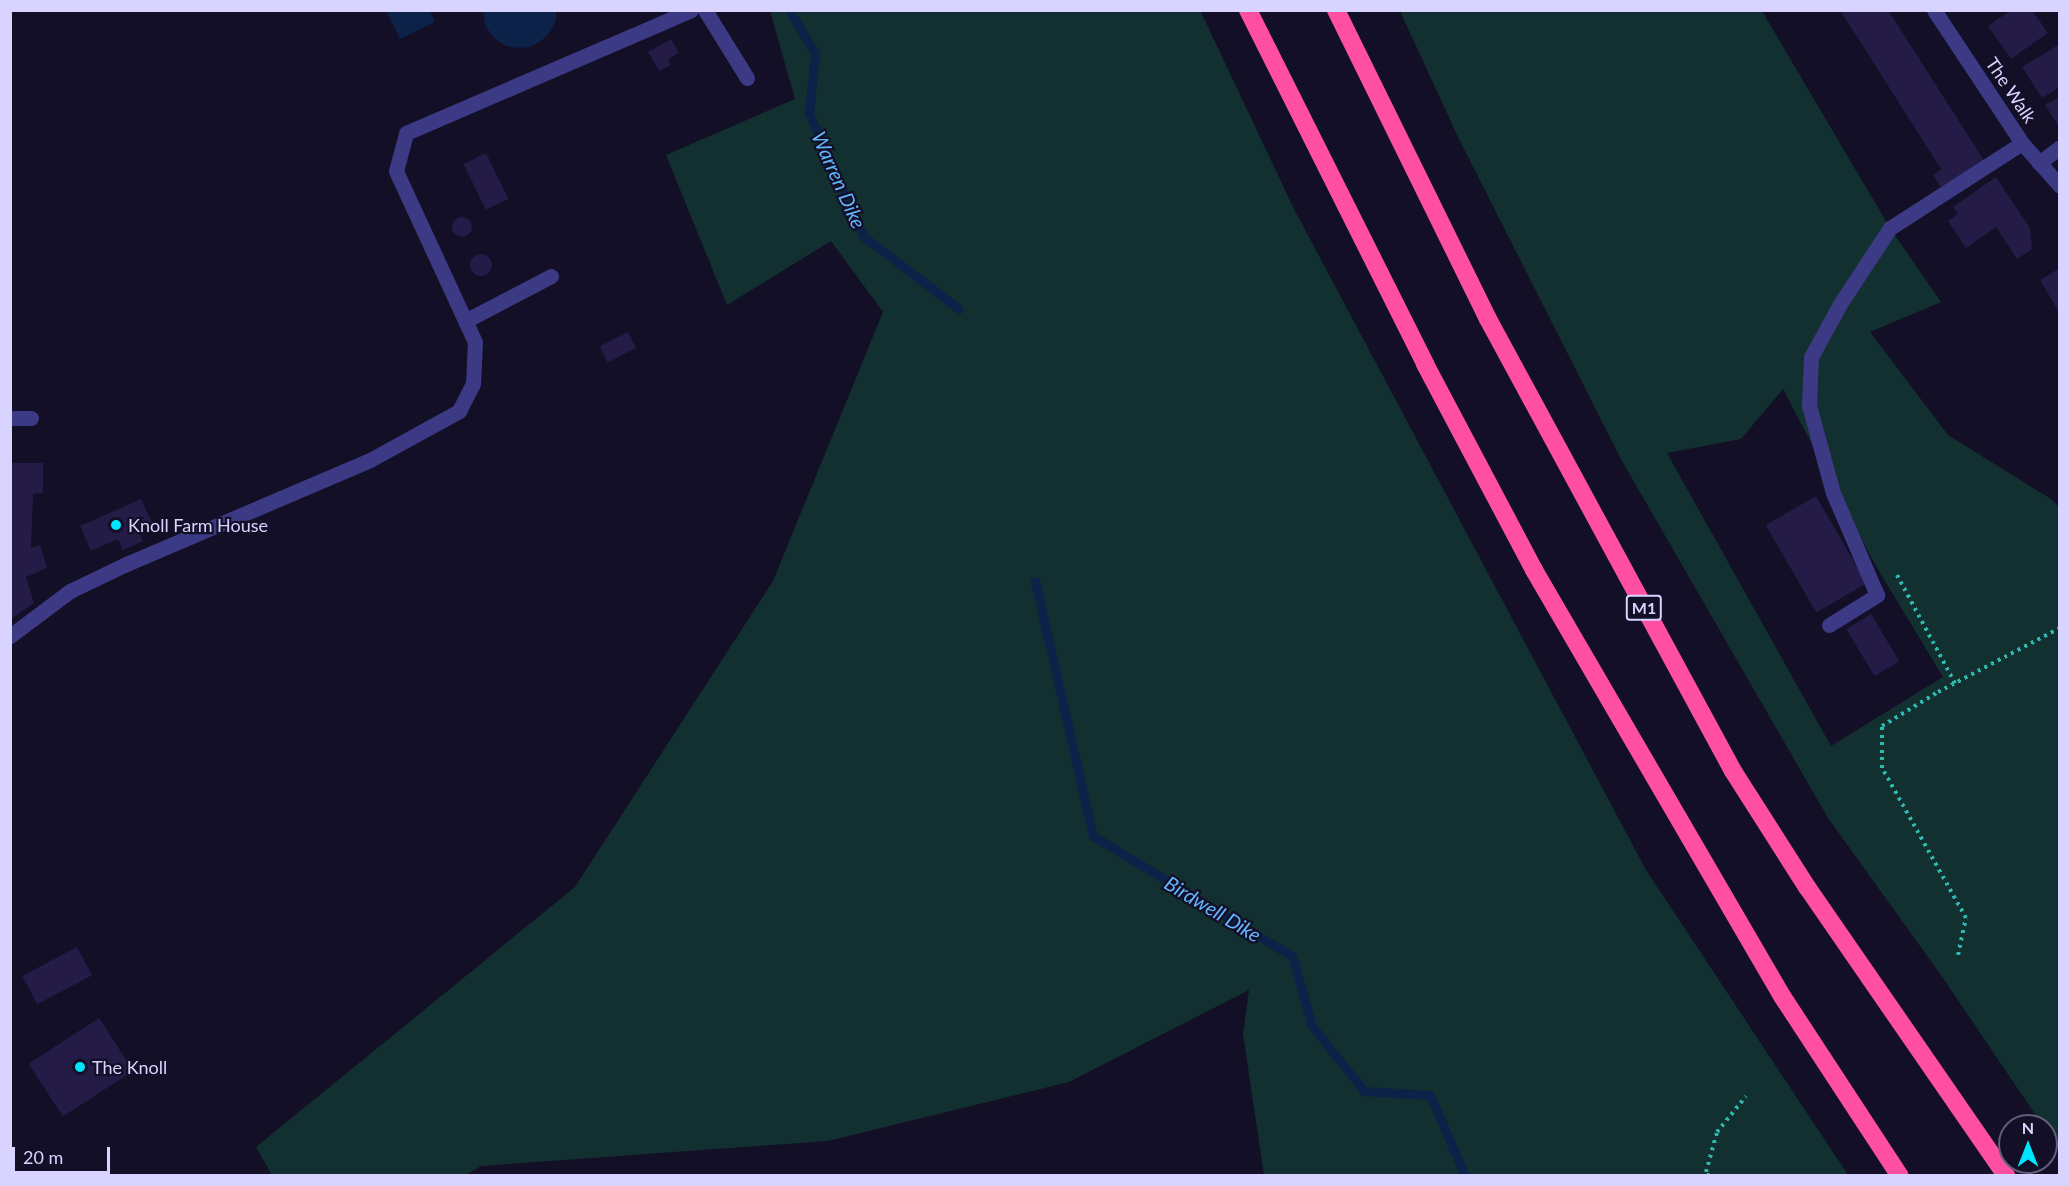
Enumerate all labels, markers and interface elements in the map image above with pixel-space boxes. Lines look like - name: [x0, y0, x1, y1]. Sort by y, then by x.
- street label: The Walk: [1981, 53, 2041, 127]
- water label: Warren Dike: [807, 128, 871, 232]
- place label: Knoll Farm House: [128, 514, 268, 536]
- marker: Knoll Farm House: [109, 518, 123, 532]
- road number: M1: [1624, 595, 1664, 621]
- water label: Birdwell Dike: [1160, 871, 1266, 947]
- place label: The Knoll: [92, 1056, 167, 1078]
- marker: The Knoll: [73, 1060, 87, 1074]
- north arrow: [1998, 1114, 2058, 1174]
- text: N: [2022, 1118, 2034, 1137]
- scale bar: [15, 1135, 112, 1173]
- text: 20 m: [23, 1146, 63, 1168]

